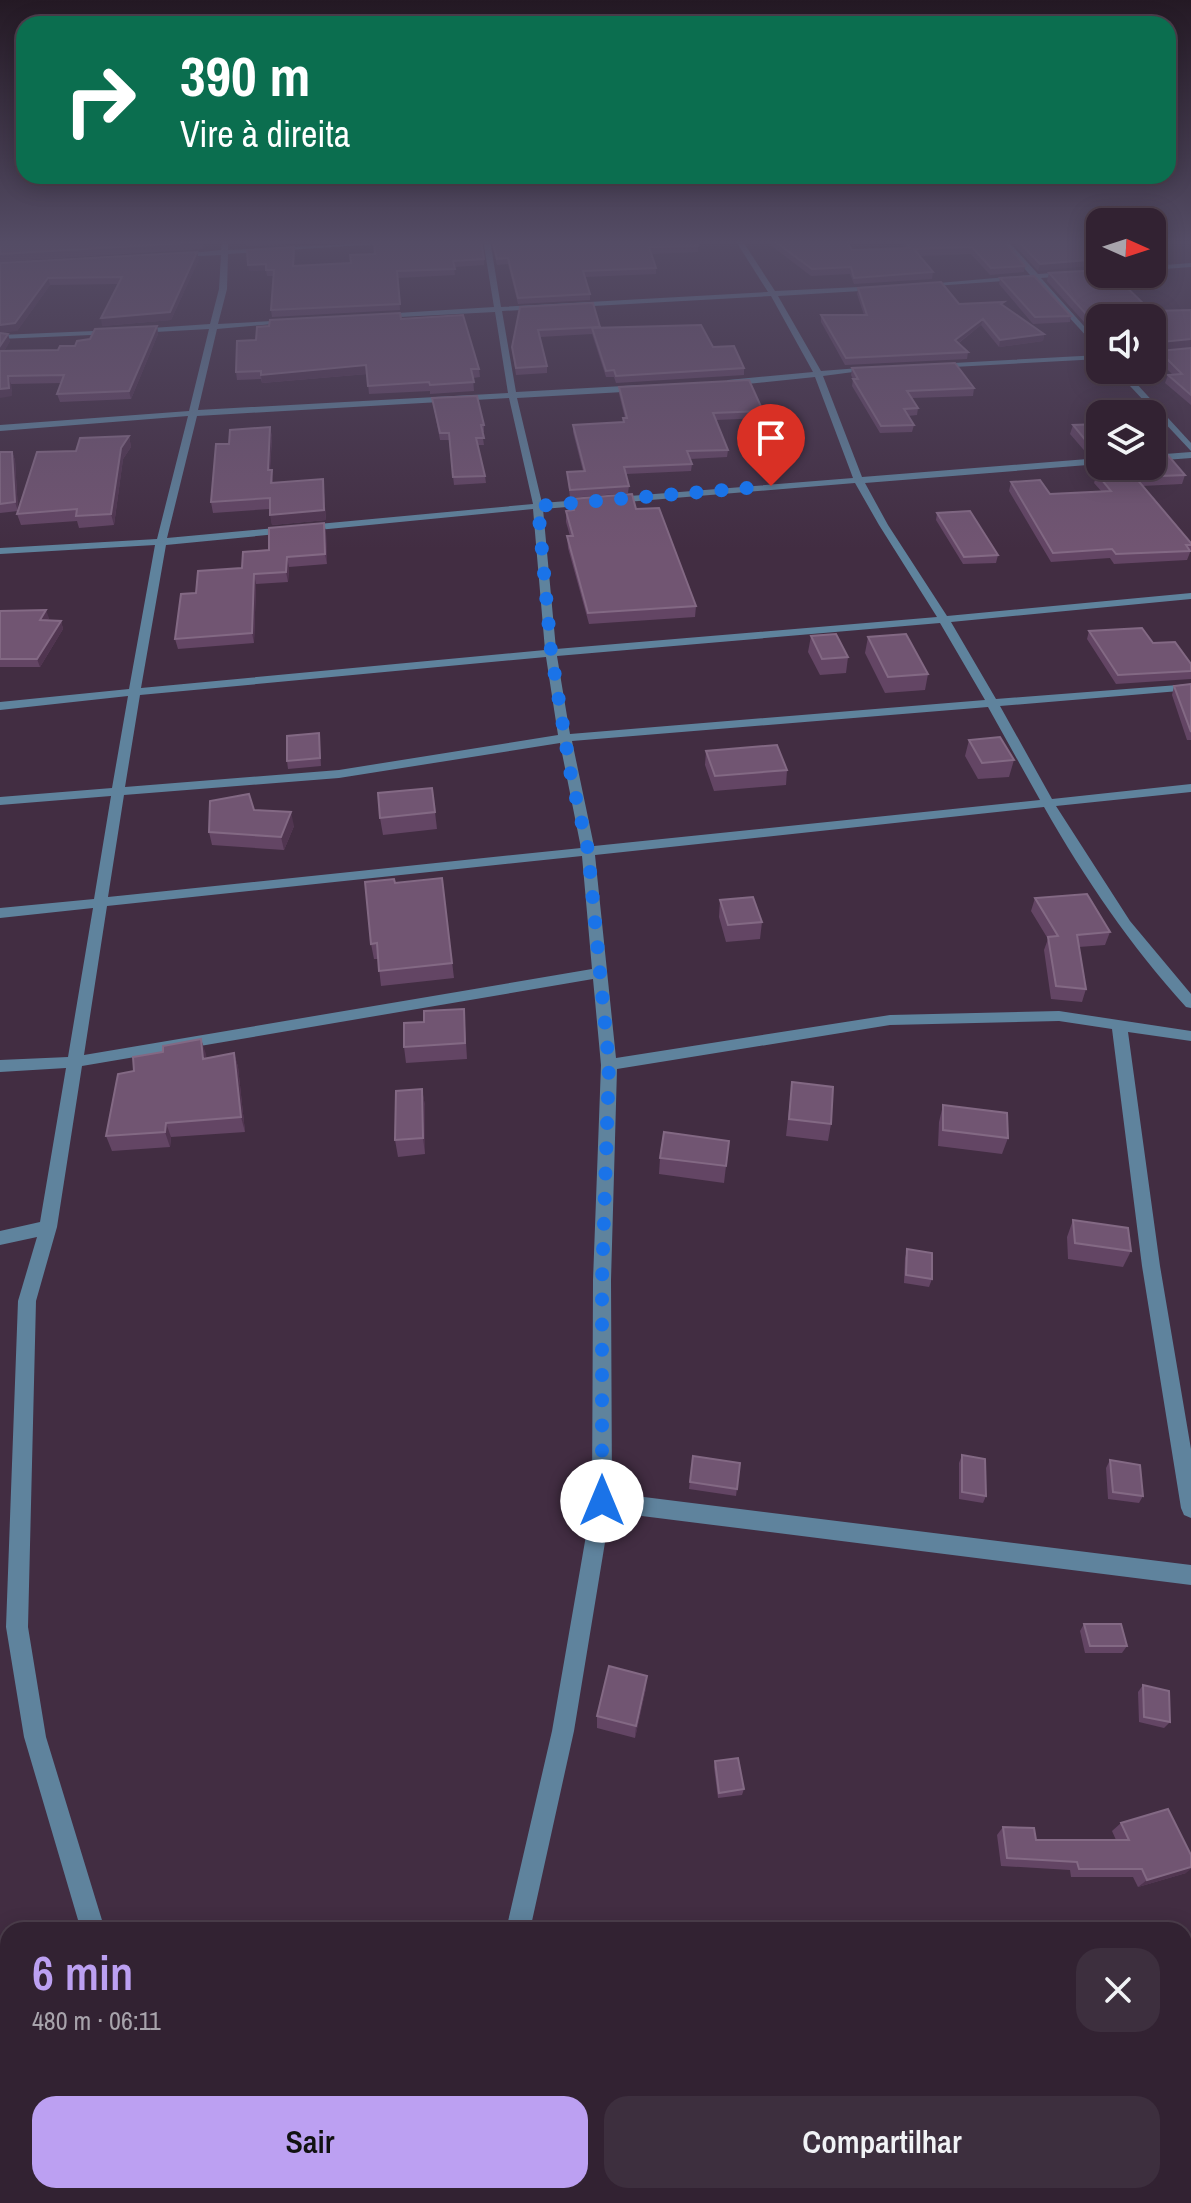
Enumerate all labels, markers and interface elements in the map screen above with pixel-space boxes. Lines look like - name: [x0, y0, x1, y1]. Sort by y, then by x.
- text: 390 m: [180, 38, 310, 113]
- icon: right: [48, 48, 152, 152]
- text: Vire à direita: [180, 110, 350, 158]
- north arrow: [1086, 208, 1166, 288]
- map controls: [1086, 208, 1166, 480]
- button: sound: [1086, 304, 1166, 384]
- button: layers: [1086, 400, 1166, 480]
- pin: [737, 404, 805, 486]
- icon: arrive: [749, 416, 793, 460]
- position arrow: [560, 1459, 644, 1543]
- text: 6 min: [32, 1940, 133, 2005]
- button: close: [1076, 1948, 1160, 2032]
- text: 480 m · 06:11: [32, 2003, 161, 2038]
- button: Sair: [32, 2096, 588, 2188]
- button: Compartilhar: [604, 2096, 1160, 2188]

